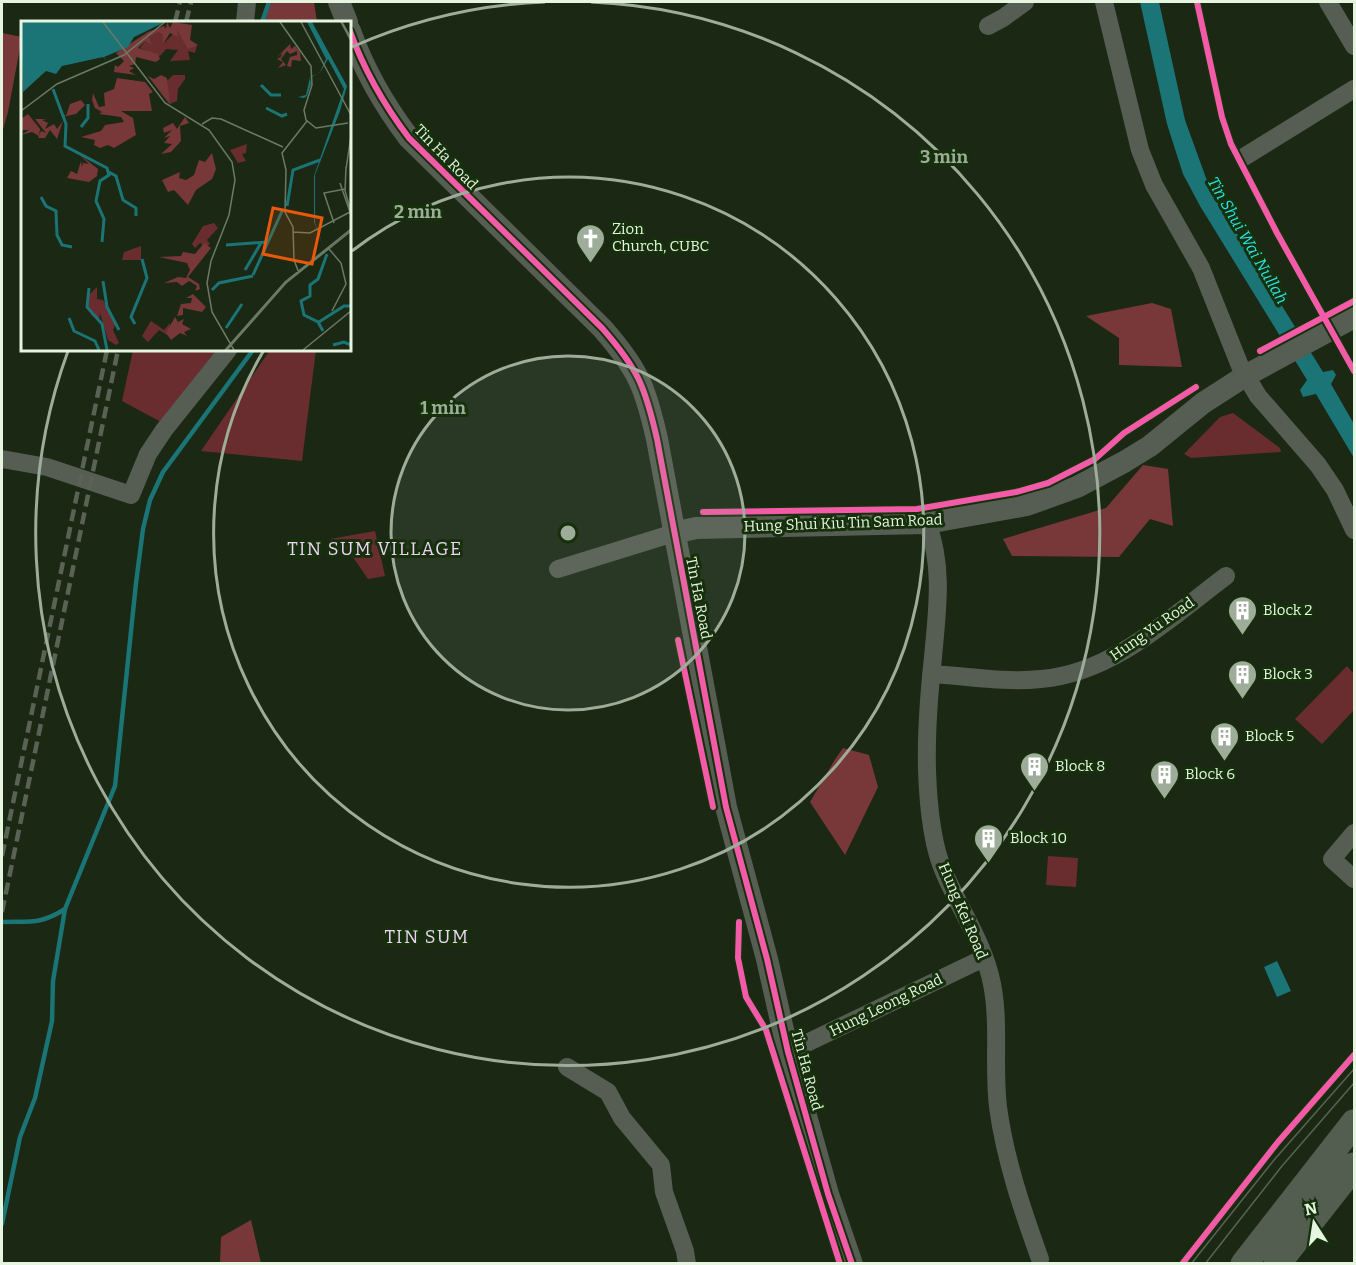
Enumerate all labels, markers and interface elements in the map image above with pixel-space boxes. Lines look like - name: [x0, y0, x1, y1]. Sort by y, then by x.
- inset map: [21, 21, 351, 351]
- street label: Tin Ha Road: [411, 121, 482, 193]
- text: 3 min: [920, 146, 968, 168]
- water label: Tin Shui Wai Nullah: [1203, 173, 1292, 307]
- text: 2 min: [394, 201, 442, 223]
- place label: Zion Church, CUBC: [612, 220, 709, 255]
- church icon: Zion Church, CUBC: [575, 222, 607, 264]
- text: 1 min: [420, 397, 466, 419]
- street label: Hung Shui Kiu Tin Sam Road: [743, 511, 943, 535]
- centre of rings: [558, 523, 578, 543]
- district label: TIN SUM VILLAGE: [287, 538, 463, 560]
- street label: Tin Ha Road: [682, 555, 716, 641]
- street label: Hung Yu Road: [1106, 593, 1198, 665]
- building icon: Block 2: [1226, 594, 1258, 636]
- place label: Block 2: [1263, 601, 1313, 619]
- building icon: Block 3: [1226, 658, 1258, 700]
- place label: Block 3: [1263, 665, 1313, 683]
- building icon: Block 5: [1208, 720, 1240, 762]
- place label: Block 5: [1245, 727, 1294, 745]
- building icon: Block 8: [1018, 750, 1050, 792]
- place label: Block 8: [1055, 757, 1105, 775]
- building icon: Block 6: [1148, 758, 1180, 800]
- place label: Block 6: [1185, 765, 1235, 783]
- building icon: Block 10: [973, 822, 1005, 864]
- place label: Block 10: [1010, 829, 1067, 847]
- street label: Hung Kei Road: [935, 860, 991, 962]
- district label: TIN SUM: [384, 926, 470, 948]
- street label: Hung Leong Road: [827, 970, 945, 1040]
- street label: Tin Ha Road: [787, 1027, 827, 1113]
- north arrow: [1284, 1193, 1344, 1253]
- text: N: [1303, 1198, 1319, 1219]

